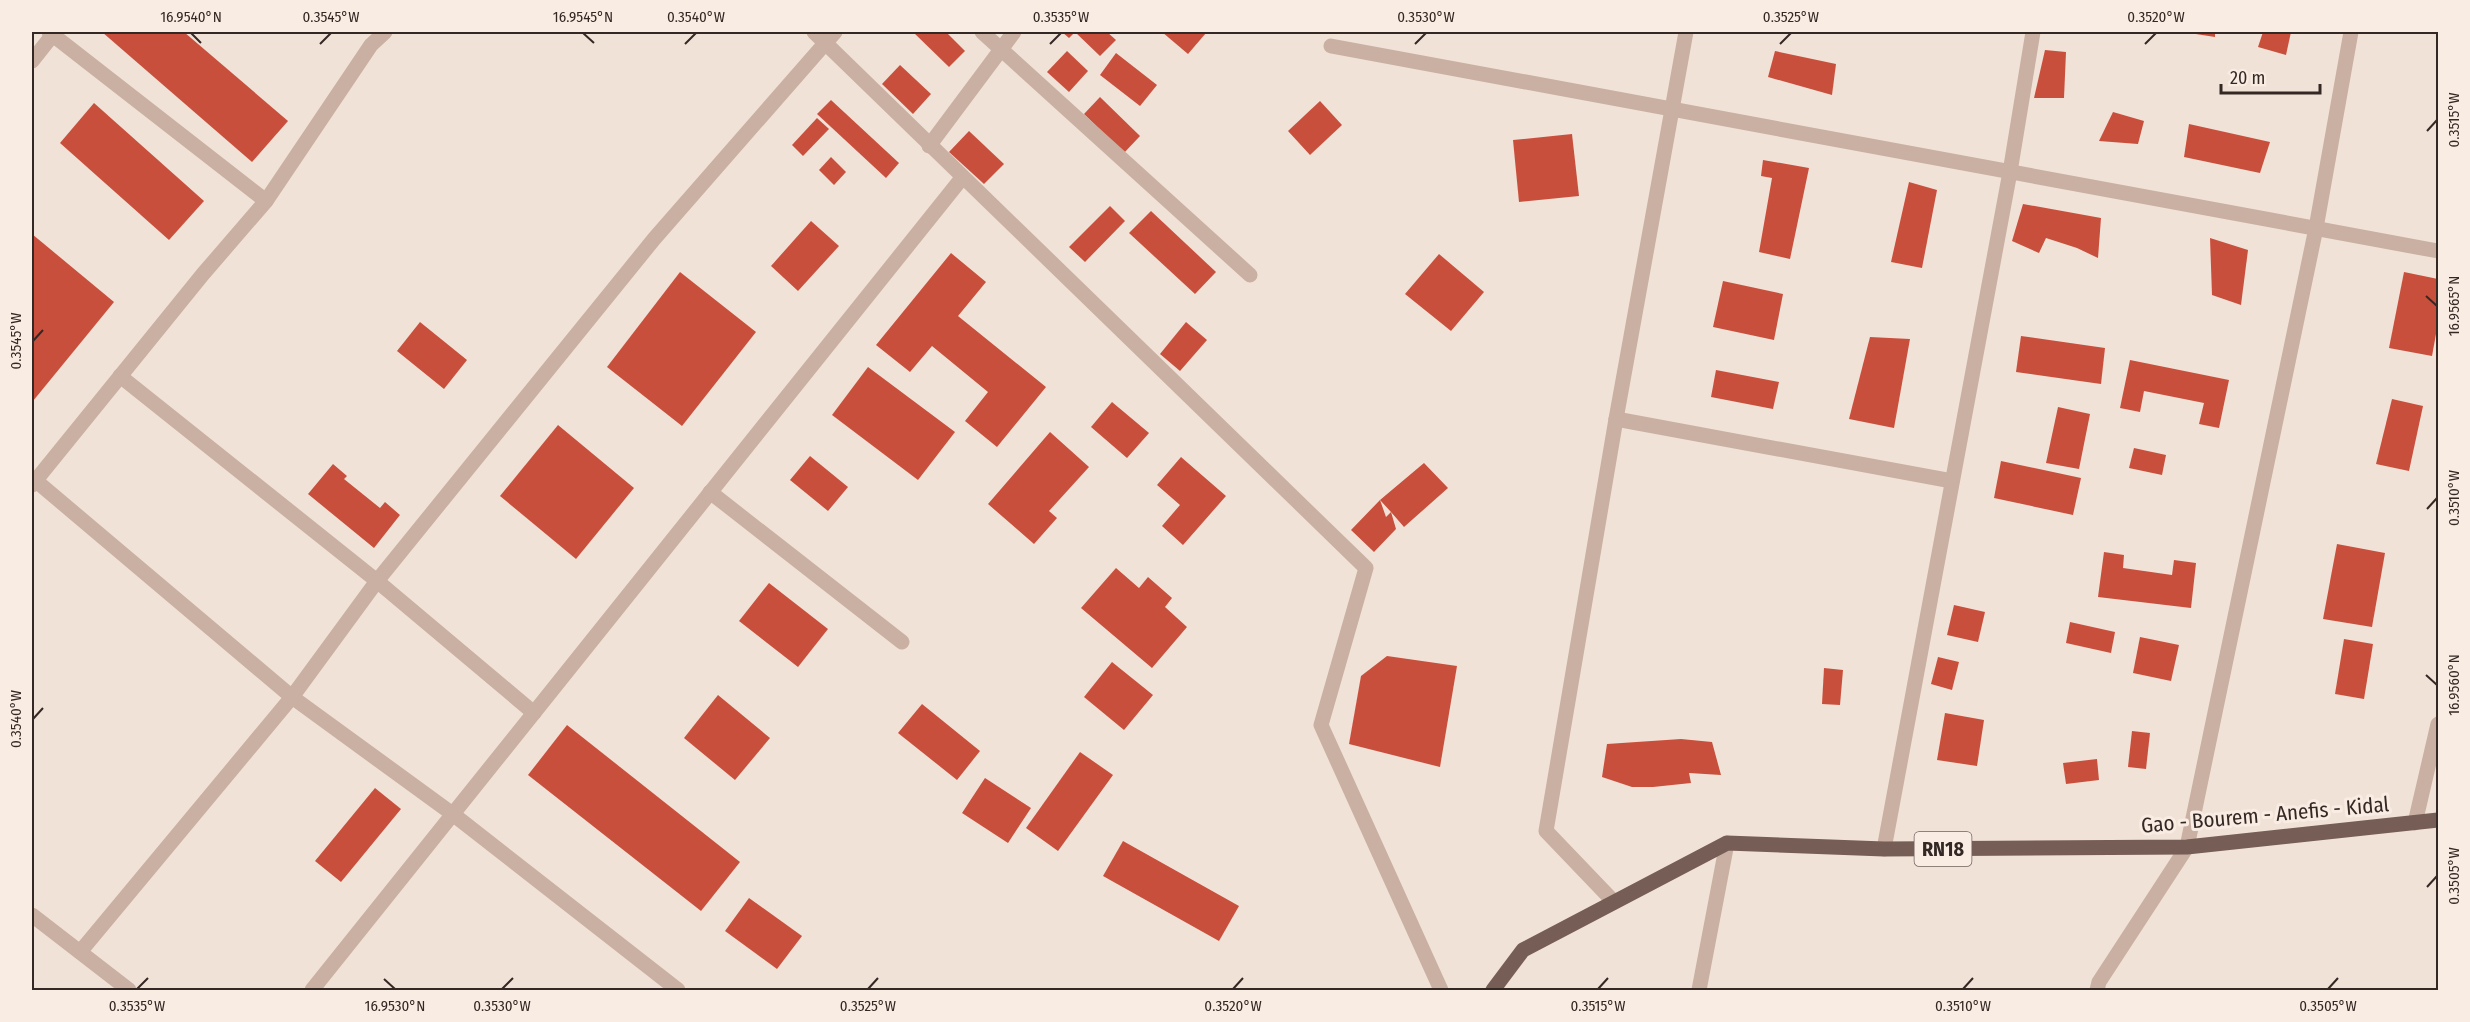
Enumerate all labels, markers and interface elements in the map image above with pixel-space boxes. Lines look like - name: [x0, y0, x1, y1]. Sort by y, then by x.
- text: 16.9540°N: [160, 8, 222, 26]
- text: 0.3545°W: [303, 8, 359, 26]
- text: 16.9545°N: [553, 8, 613, 26]
- text: 0.3540°W: [667, 8, 725, 26]
- text: 0.3535°W: [1033, 8, 1089, 26]
- text: 0.3530°W: [1397, 8, 1455, 26]
- text: 0.3525°W: [1763, 8, 1819, 26]
- text: 0.3520°W: [2127, 8, 2185, 26]
- scale bar: [2221, 57, 2320, 95]
- text: 20 m: [2230, 67, 2265, 89]
- text: 0.3515°W: [2445, 93, 2463, 147]
- text: 16.9565°N: [2445, 276, 2463, 336]
- text: 0.3545°W: [7, 313, 25, 369]
- text: 0.3510°W: [2445, 470, 2463, 526]
- text: 16.9560°N: [2445, 654, 2463, 716]
- text: 0.3540°W: [7, 690, 25, 748]
- street label: Gao - Bourem - Anefis - Kidal: [2140, 791, 2390, 839]
- road number: RN18: [1914, 832, 1972, 866]
- text: 0.3505°W: [2445, 847, 2463, 905]
- text: 0.3535°W: [109, 997, 165, 1015]
- text: 16.9530°N: [365, 997, 425, 1015]
- text: 0.3530°W: [473, 997, 531, 1015]
- text: 0.3525°W: [840, 997, 896, 1015]
- text: 0.3520°W: [1204, 997, 1262, 1015]
- text: 0.3515°W: [1571, 997, 1625, 1015]
- text: 0.3510°W: [1935, 997, 1991, 1015]
- text: 0.3505°W: [2299, 997, 2357, 1015]

